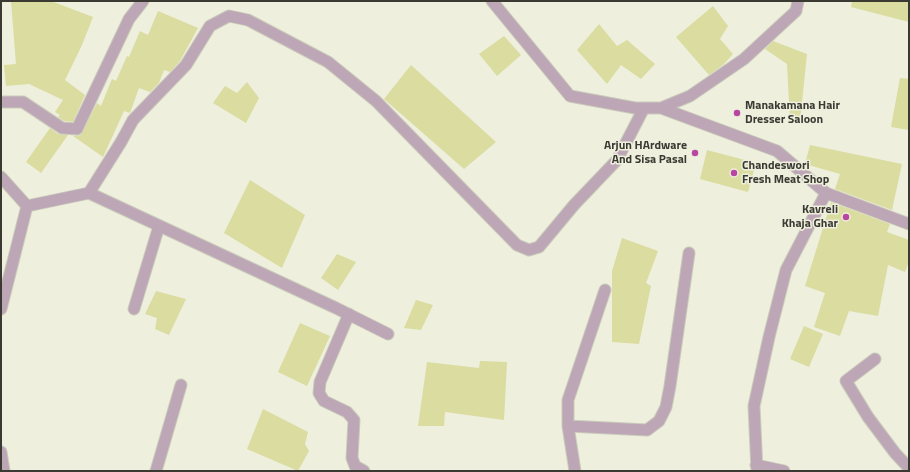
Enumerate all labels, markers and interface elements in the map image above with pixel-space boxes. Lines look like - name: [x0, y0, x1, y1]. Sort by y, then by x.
- place label: Manakamana Hair Dresser Saloon: [745, 99, 840, 127]
- marker: Manakamana Hair Dresser Saloon: [732, 108, 742, 118]
- place label: Arjun HArdware And Sisa Pasal: [604, 139, 687, 167]
- marker: Arjun HArdware And Sisa Pasal: [690, 148, 700, 158]
- place label: Chandeswori Fresh Meat Shop: [742, 159, 829, 187]
- marker: Chandeswori Fresh Meat Shop: [729, 168, 739, 178]
- place label: Kavreli Khaja Ghar: [782, 203, 838, 231]
- marker: Kavreli Khaja Ghar: [841, 212, 851, 222]

